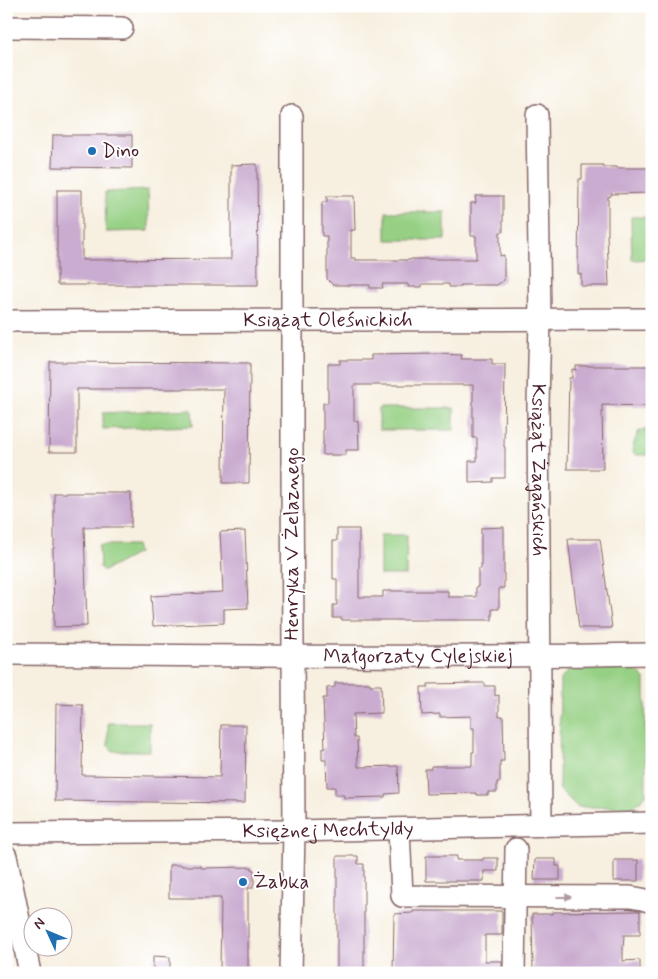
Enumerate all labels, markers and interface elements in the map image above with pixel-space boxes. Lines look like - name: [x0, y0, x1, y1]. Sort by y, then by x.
- place label: Dino: [102, 138, 139, 165]
- marker: Dino: [86, 145, 98, 157]
- street label: Książąt Oleśnickich: [243, 306, 413, 334]
- street label: Książąt Żagańskich: [524, 383, 553, 556]
- street label: Henryka V Żelaznego: [279, 448, 306, 640]
- street label: Małgorzaty Cylejskiej: [323, 642, 513, 670]
- street label: Księżnej Mechtyldy: [242, 815, 414, 845]
- place label: Żabka: [253, 869, 309, 896]
- marker: Żabka: [237, 876, 249, 888]
- one-way arrow: [556, 893, 572, 901]
- north arrow: [22, 906, 72, 956]
- text: N: [30, 914, 49, 933]

